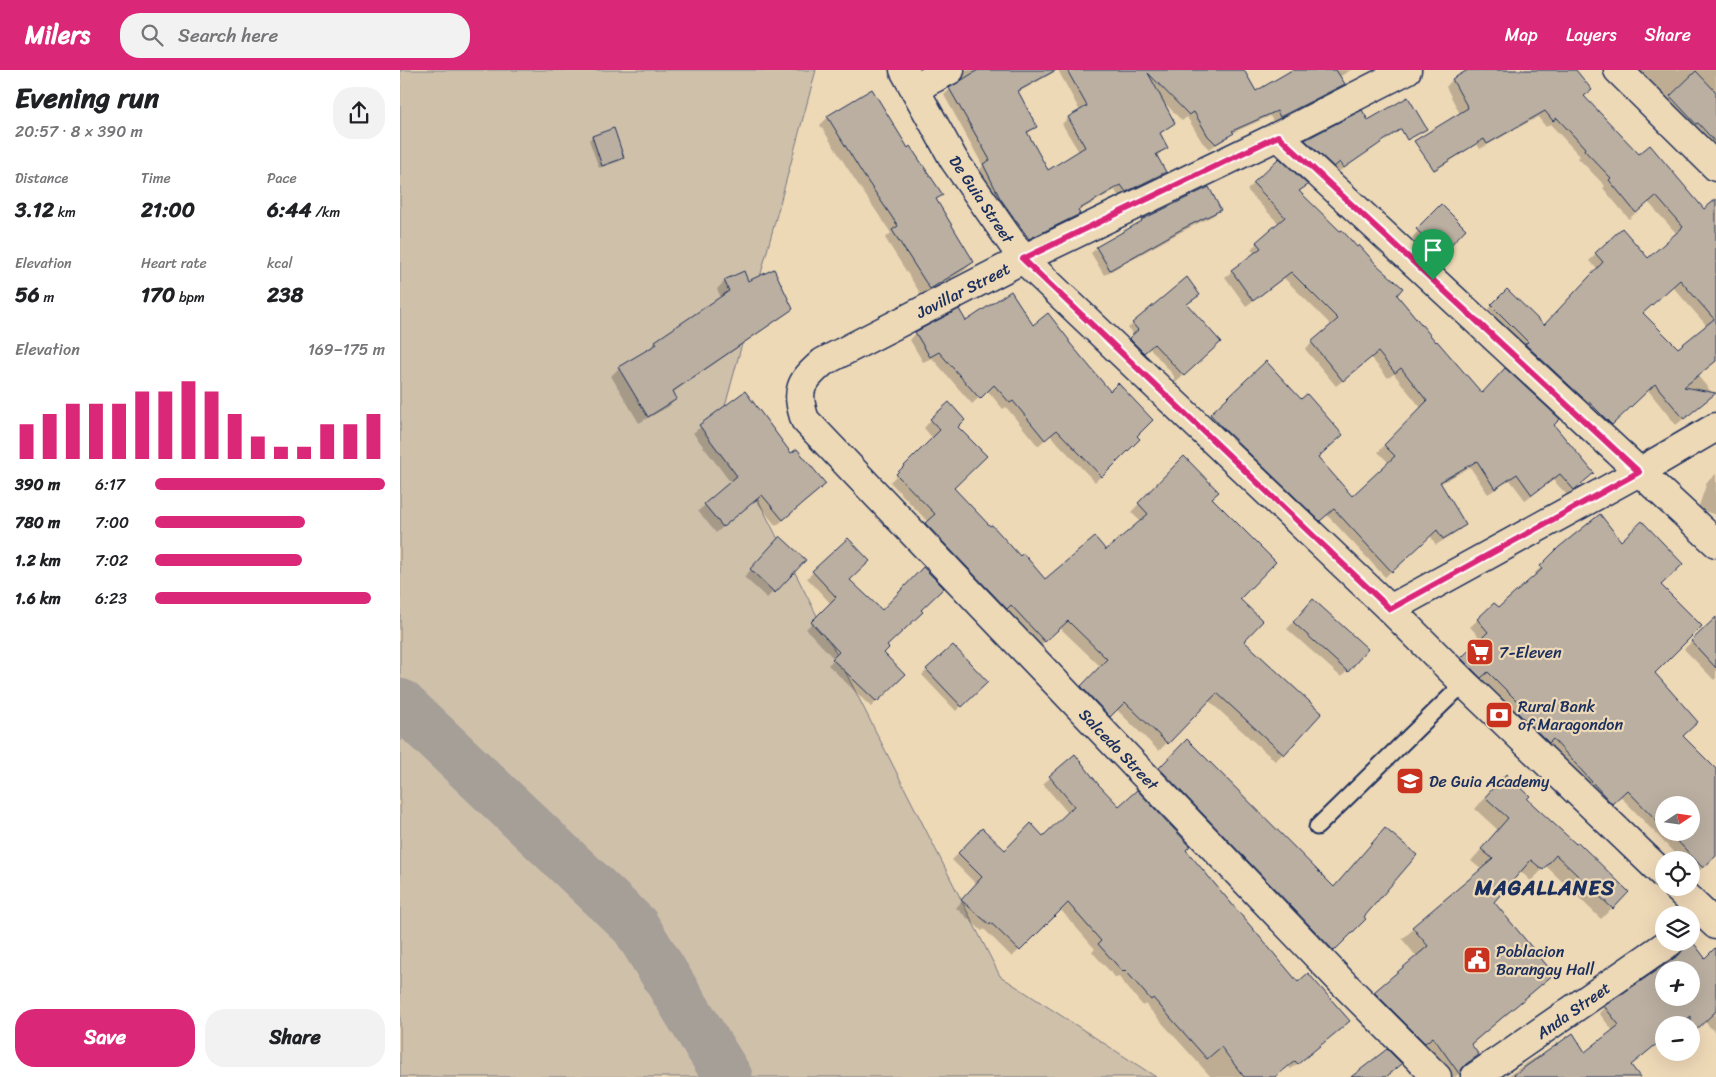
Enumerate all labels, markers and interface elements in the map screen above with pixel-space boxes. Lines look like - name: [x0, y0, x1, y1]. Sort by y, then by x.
- search box: [120, 13, 470, 58]
- text: Milers: [25, 14, 90, 56]
- text: Search here: [178, 19, 278, 52]
- text: Map: [1505, 19, 1538, 51]
- text: Layers: [1566, 19, 1617, 51]
- text: Share: [1645, 19, 1691, 51]
- icon: search: [138, 21, 166, 49]
- text: Evening run: [15, 73, 159, 122]
- button: share: [333, 87, 385, 139]
- text: 20:57 · 8 × 390 m: [15, 117, 143, 146]
- street label: De Guia Street: [941, 149, 1022, 250]
- text: Distance: [15, 166, 68, 191]
- text: Time: [141, 166, 171, 191]
- text: Pace: [267, 166, 297, 191]
- text: 3.12: [15, 191, 54, 229]
- text: 21:00: [141, 191, 195, 229]
- text: 6:44: [267, 191, 312, 229]
- text: km: [54, 200, 76, 225]
- text: /km: [312, 200, 340, 225]
- pin: [1412, 229, 1454, 280]
- icon: arrive: [1419, 236, 1447, 264]
- text: Elevation: [15, 251, 72, 276]
- text: Heart rate: [141, 251, 207, 276]
- text: kcal: [267, 251, 292, 276]
- street label: Jovillar Street: [910, 254, 1015, 327]
- text: 56: [15, 276, 40, 314]
- text: 170: [141, 276, 175, 314]
- text: 238: [267, 276, 303, 314]
- text: m: [40, 285, 54, 310]
- text: bpm: [175, 285, 205, 310]
- text: Elevation: [15, 335, 80, 364]
- text: 169–175 m: [308, 335, 385, 364]
- text: 390 m: [15, 470, 60, 499]
- text: 6:17: [95, 470, 125, 499]
- text: 780 m: [15, 508, 60, 537]
- text: 7:00: [95, 508, 129, 537]
- text: 1.2 km: [15, 546, 61, 575]
- text: 7:02: [95, 546, 128, 575]
- text: 1.6 km: [15, 584, 61, 613]
- text: 6:23: [95, 584, 127, 613]
- supermarket icon: 7-Eleven: [1465, 637, 1495, 667]
- place label: 7-Eleven: [1499, 638, 1562, 667]
- place label: Rural Bank of Maragondon: [1518, 692, 1623, 739]
- bank icon: Rural Bank of Maragondon: [1484, 700, 1514, 730]
- street label: Salcedo Street: [1071, 701, 1166, 798]
- school or university icon: De Guia Academy: [1395, 766, 1425, 796]
- place label: De Guia Academy: [1429, 767, 1550, 796]
- north arrow: [1655, 796, 1700, 841]
- map controls: [1655, 796, 1700, 1061]
- button: locate: [1655, 851, 1700, 896]
- district label: MAGALLANES: [1474, 869, 1615, 907]
- button: layers: [1655, 906, 1700, 951]
- place label: Poblacion Barangay Hall: [1496, 937, 1595, 984]
- public building icon: Poblacion Barangay Hall: [1462, 945, 1492, 975]
- button: +: [1655, 961, 1700, 1006]
- street label: Anda Street: [1529, 974, 1617, 1047]
- button: Save: [15, 1009, 195, 1067]
- button: Share: [205, 1009, 385, 1067]
- button: −: [1655, 1016, 1700, 1061]

